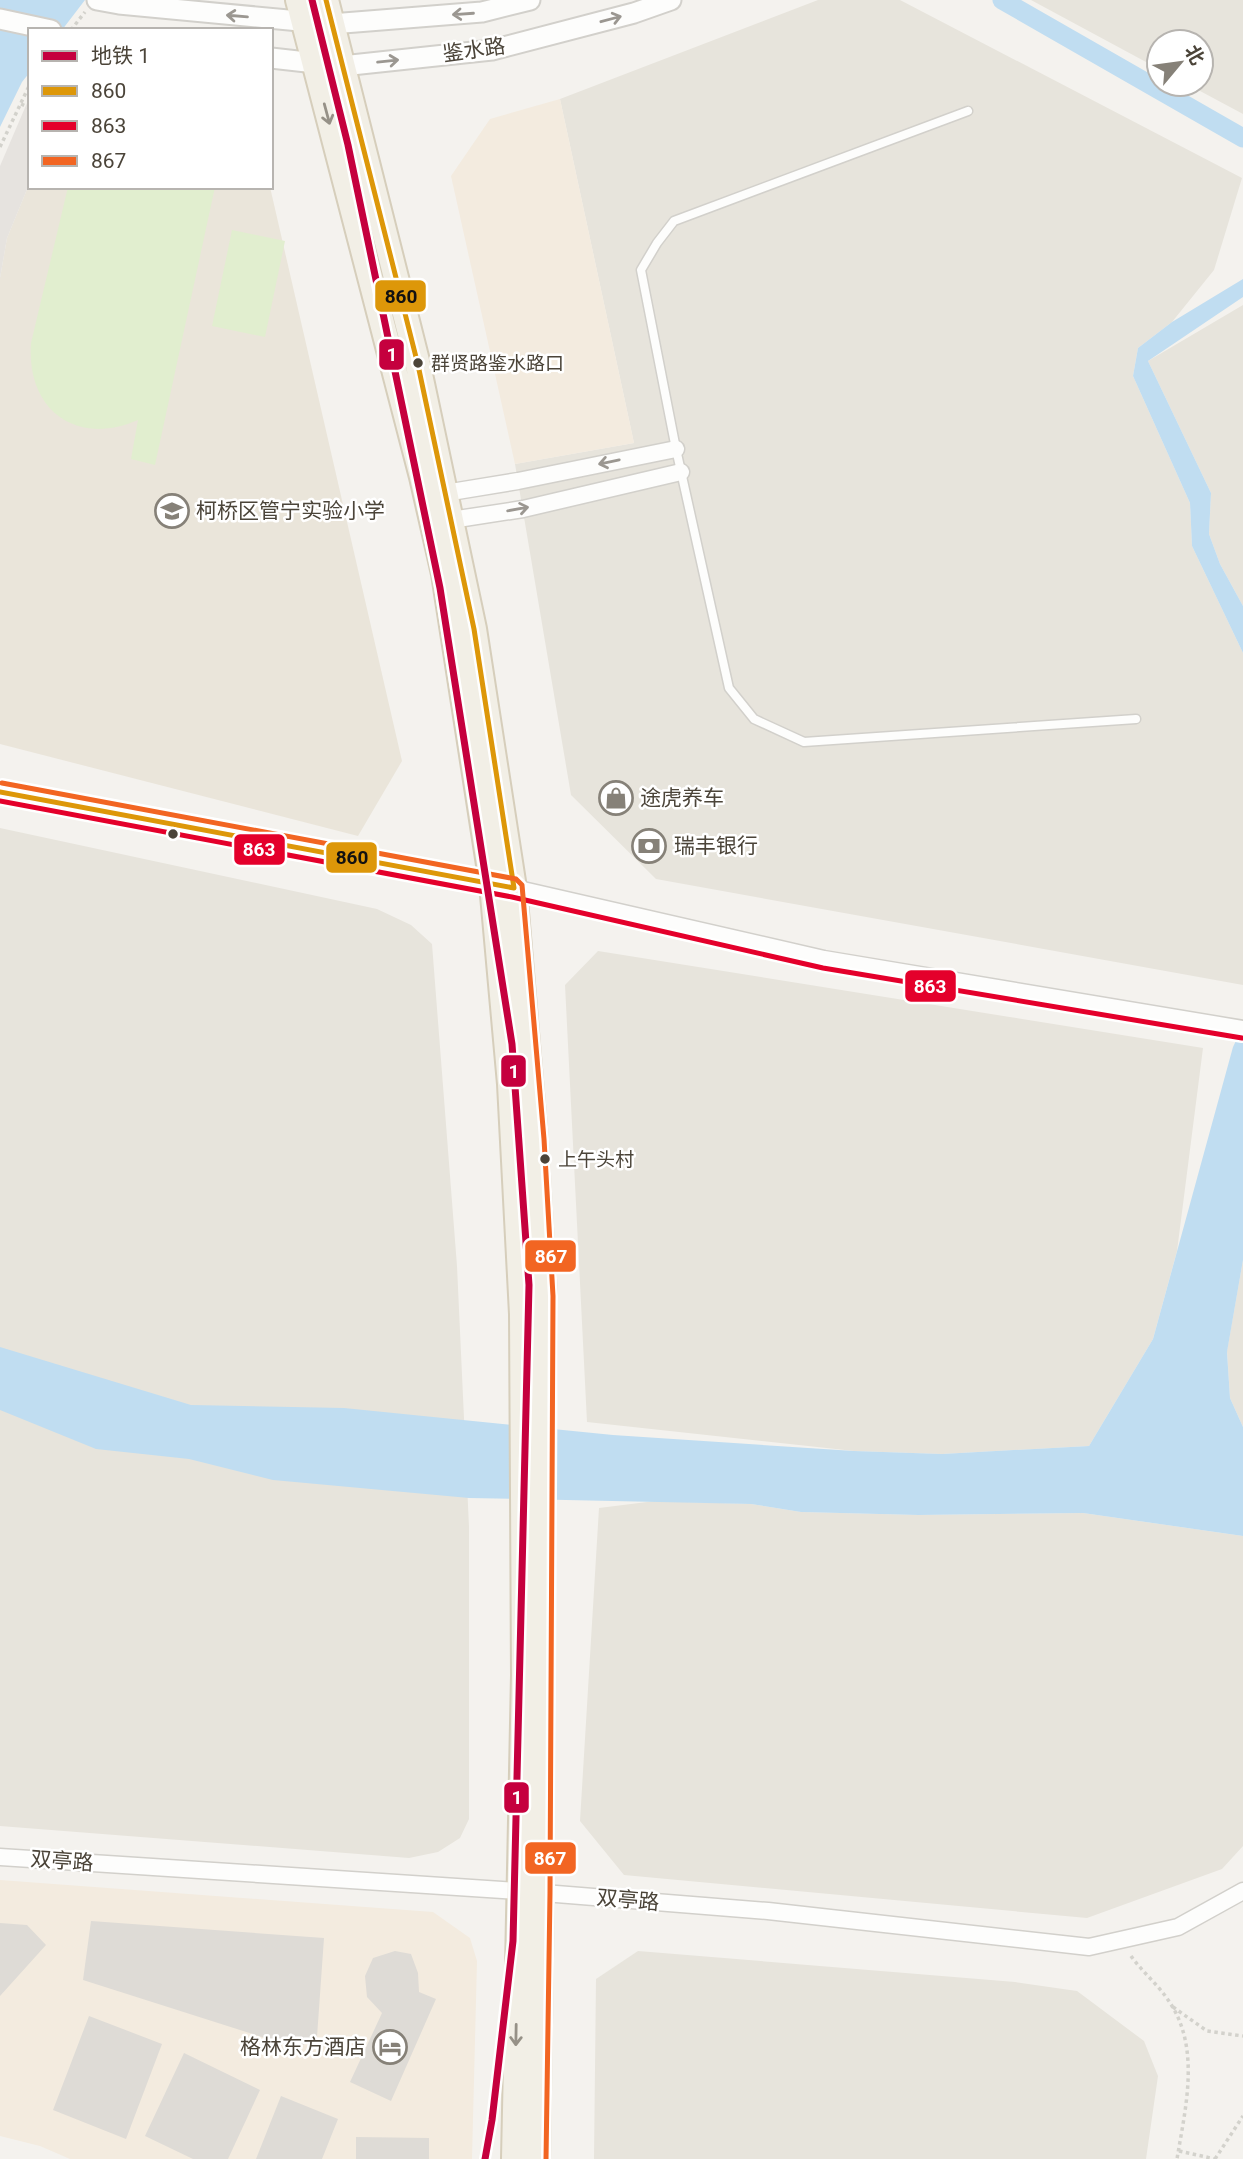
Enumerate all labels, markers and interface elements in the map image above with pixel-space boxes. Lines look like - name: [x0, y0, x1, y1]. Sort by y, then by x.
- one-way arrow: [453, 8, 475, 21]
- one-way arrow: [226, 9, 249, 22]
- one-way arrow: [599, 12, 622, 25]
- legend: [28, 28, 273, 189]
- north arrow: [1145, 28, 1215, 98]
- street label: 鉴水路: [441, 34, 507, 66]
- text: 北: [1180, 41, 1209, 69]
- text: 地铁 1: [91, 44, 150, 68]
- one-way arrow: [376, 54, 399, 67]
- text: 860: [91, 79, 126, 103]
- one-way arrow: [321, 102, 334, 124]
- text: 863: [91, 114, 126, 138]
- text: 867: [91, 149, 126, 173]
- line badge: 860: [374, 279, 427, 313]
- text: 860: [385, 285, 417, 308]
- line badge: 1: [378, 338, 405, 371]
- text: 1: [387, 343, 397, 366]
- place label: 群贤路鉴水路口: [431, 352, 564, 375]
- marker: 群贤路鉴水路口: [411, 356, 425, 370]
- one-way arrow: [598, 456, 621, 470]
- school or university icon: 柯桥区管宁实验小学: [153, 492, 191, 530]
- place label: 柯桥区管宁实验小学: [196, 499, 385, 523]
- one-way arrow: [506, 502, 529, 515]
- shop icon: 途虎养车: [597, 779, 635, 817]
- place label: 途虎养车: [640, 786, 724, 810]
- unlabelled marker: [166, 827, 180, 841]
- bank icon: 瑞丰银行: [630, 827, 668, 865]
- line badge: 863: [233, 833, 286, 866]
- place label: 瑞丰银行: [674, 834, 758, 858]
- text: 863: [243, 838, 275, 861]
- line badge: 860: [325, 841, 378, 874]
- text: 860: [336, 846, 368, 869]
- line badge: 863: [904, 969, 957, 1003]
- text: 863: [914, 975, 946, 998]
- line badge: 1: [500, 1054, 527, 1088]
- text: 1: [509, 1060, 519, 1083]
- place label: 上午头村: [558, 1148, 634, 1171]
- marker: 上午头村: [538, 1152, 552, 1166]
- line badge: 867: [524, 1239, 577, 1273]
- text: 867: [535, 1245, 567, 1268]
- line badge: 1: [503, 1781, 530, 1814]
- text: 1: [512, 1786, 522, 1809]
- line badge: 867: [524, 1841, 577, 1875]
- street label: 双亭路: [30, 1847, 94, 1875]
- text: 867: [534, 1847, 566, 1870]
- street label: 双亭路: [596, 1885, 660, 1915]
- one-way arrow: [509, 2023, 523, 2046]
- hotel icon: 格林东方酒店: [371, 2028, 409, 2066]
- place label: 格林东方酒店: [240, 2035, 366, 2059]

